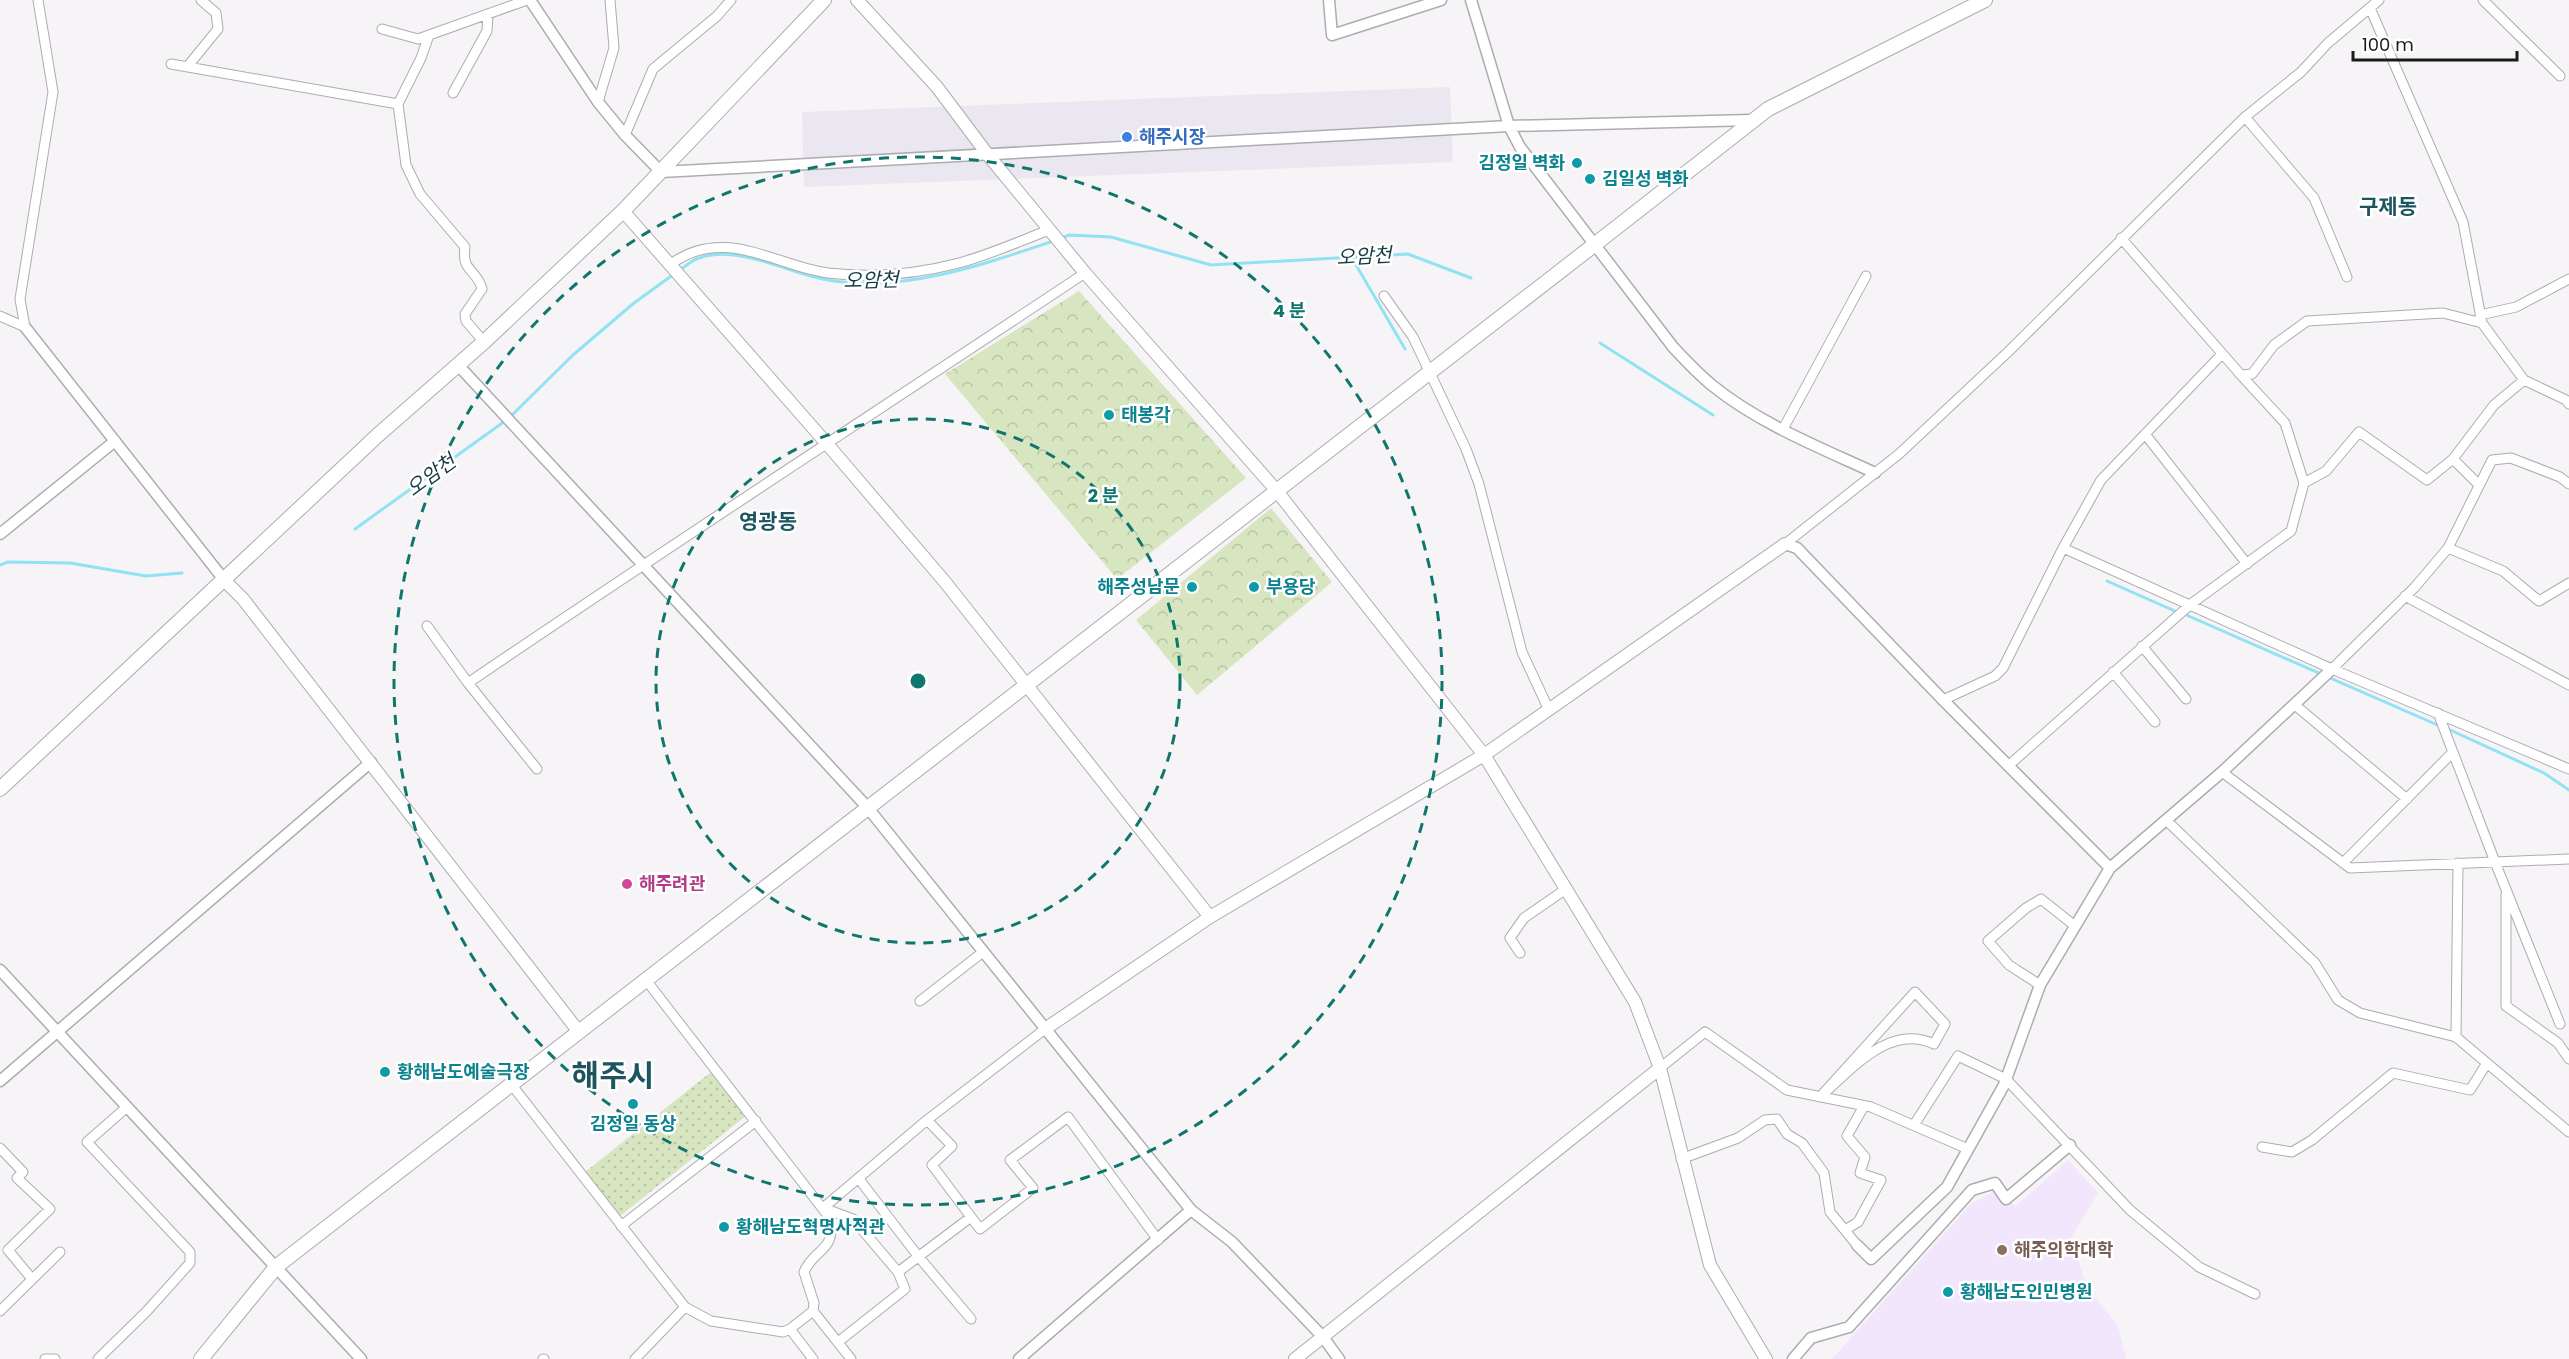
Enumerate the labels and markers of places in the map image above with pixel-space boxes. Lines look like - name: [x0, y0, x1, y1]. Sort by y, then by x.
- place label: 해주시장: [1139, 124, 1206, 149]
- marker: 해주시장: [1120, 130, 1134, 144]
- place label: 김정일 벽화: [1478, 150, 1565, 175]
- marker: 김정일 벽화: [1570, 156, 1584, 170]
- place label: 김일성 벽화: [1602, 166, 1689, 191]
- marker: 김일성 벽화: [1583, 172, 1597, 186]
- place label: 태봉각: [1121, 402, 1171, 427]
- marker: 태봉각: [1102, 408, 1116, 422]
- place label: 해주성남문: [1097, 574, 1180, 599]
- place label: 부용당: [1266, 574, 1316, 599]
- marker: 해주성남문: [1185, 580, 1199, 594]
- marker: 부용당: [1247, 580, 1261, 594]
- centre of rings: [908, 671, 928, 691]
- place label: 해주려관: [639, 871, 706, 896]
- marker: 해주려관: [620, 877, 634, 891]
- place label: 황해남도예술극장: [397, 1059, 530, 1084]
- marker: 황해남도예술극장: [378, 1065, 392, 1079]
- marker: 김정일 동상: [626, 1097, 640, 1111]
- place label: 김정일 동상: [590, 1111, 677, 1136]
- place label: 황해남도혁명사적관: [736, 1214, 885, 1239]
- marker: 황해남도혁명사적관: [717, 1220, 731, 1234]
- place label: 해주의학대학: [2014, 1237, 2114, 1262]
- marker: 해주의학대학: [1995, 1243, 2009, 1257]
- place label: 황해남도인민병원: [1960, 1279, 2092, 1304]
- marker: 황해남도인민병원: [1941, 1285, 1955, 1299]

